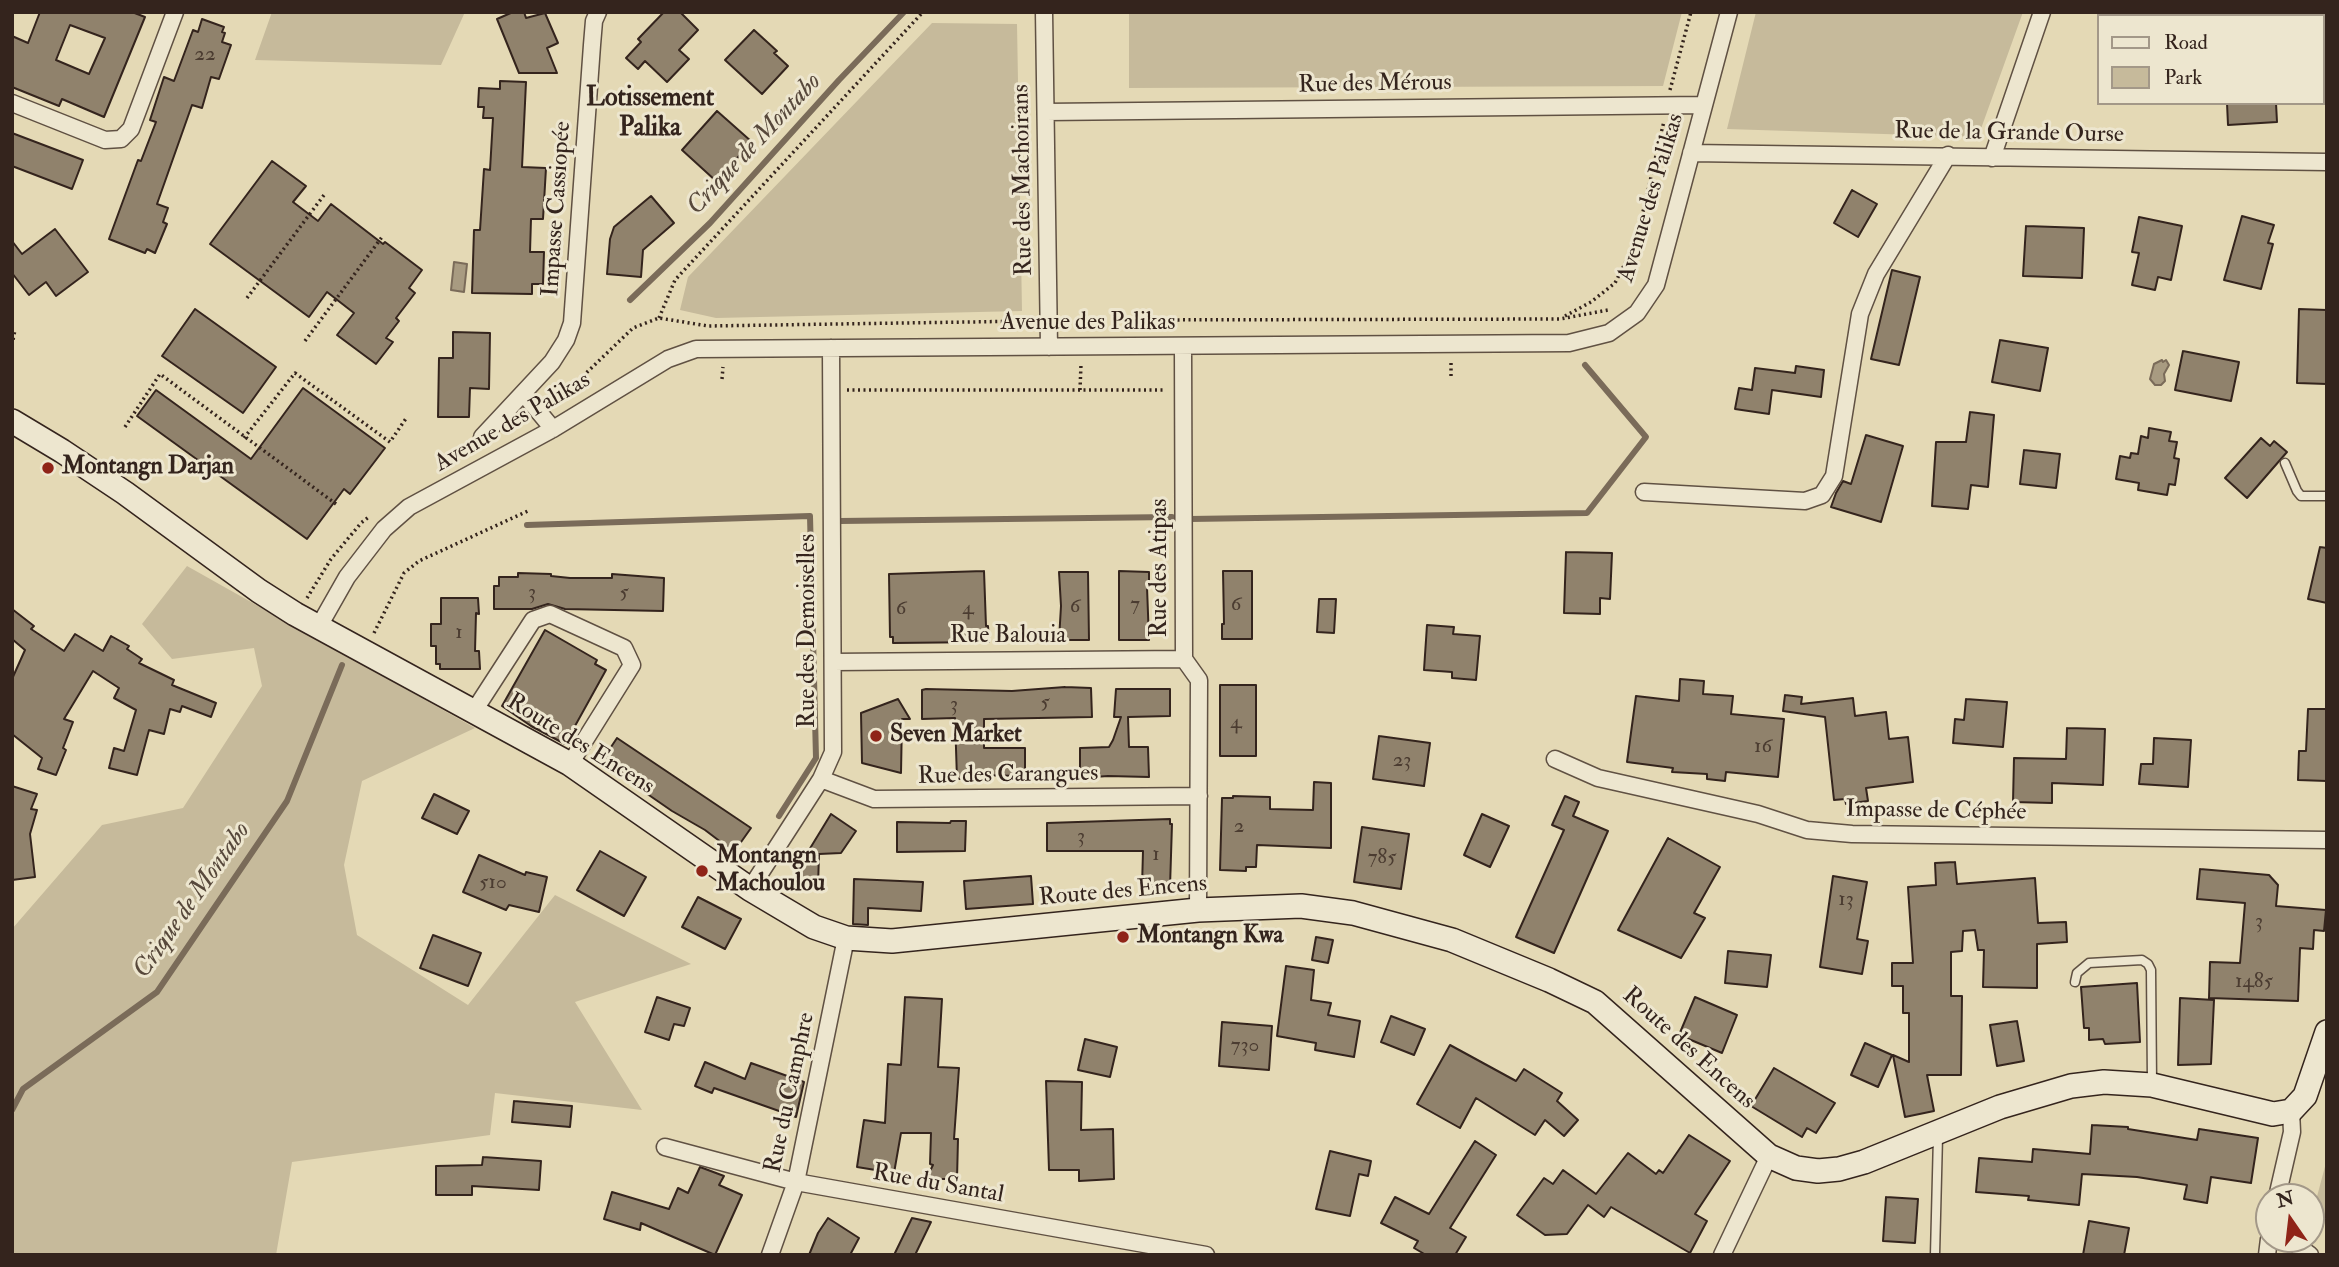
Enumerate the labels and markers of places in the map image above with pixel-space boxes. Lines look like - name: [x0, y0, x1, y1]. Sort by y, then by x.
- place label: Montangn Darjan: [62, 454, 234, 482]
- marker: Montangn Darjan: [40, 460, 56, 476]
- place label: Seven Market: [890, 722, 1022, 750]
- marker: Seven Market: [868, 728, 884, 744]
- place label: Montangn Machoulou: [716, 843, 825, 899]
- marker: Montangn Machoulou: [694, 863, 710, 879]
- place label: Montangn Kwa: [1137, 923, 1283, 951]
- marker: Montangn Kwa: [1115, 929, 1131, 945]

